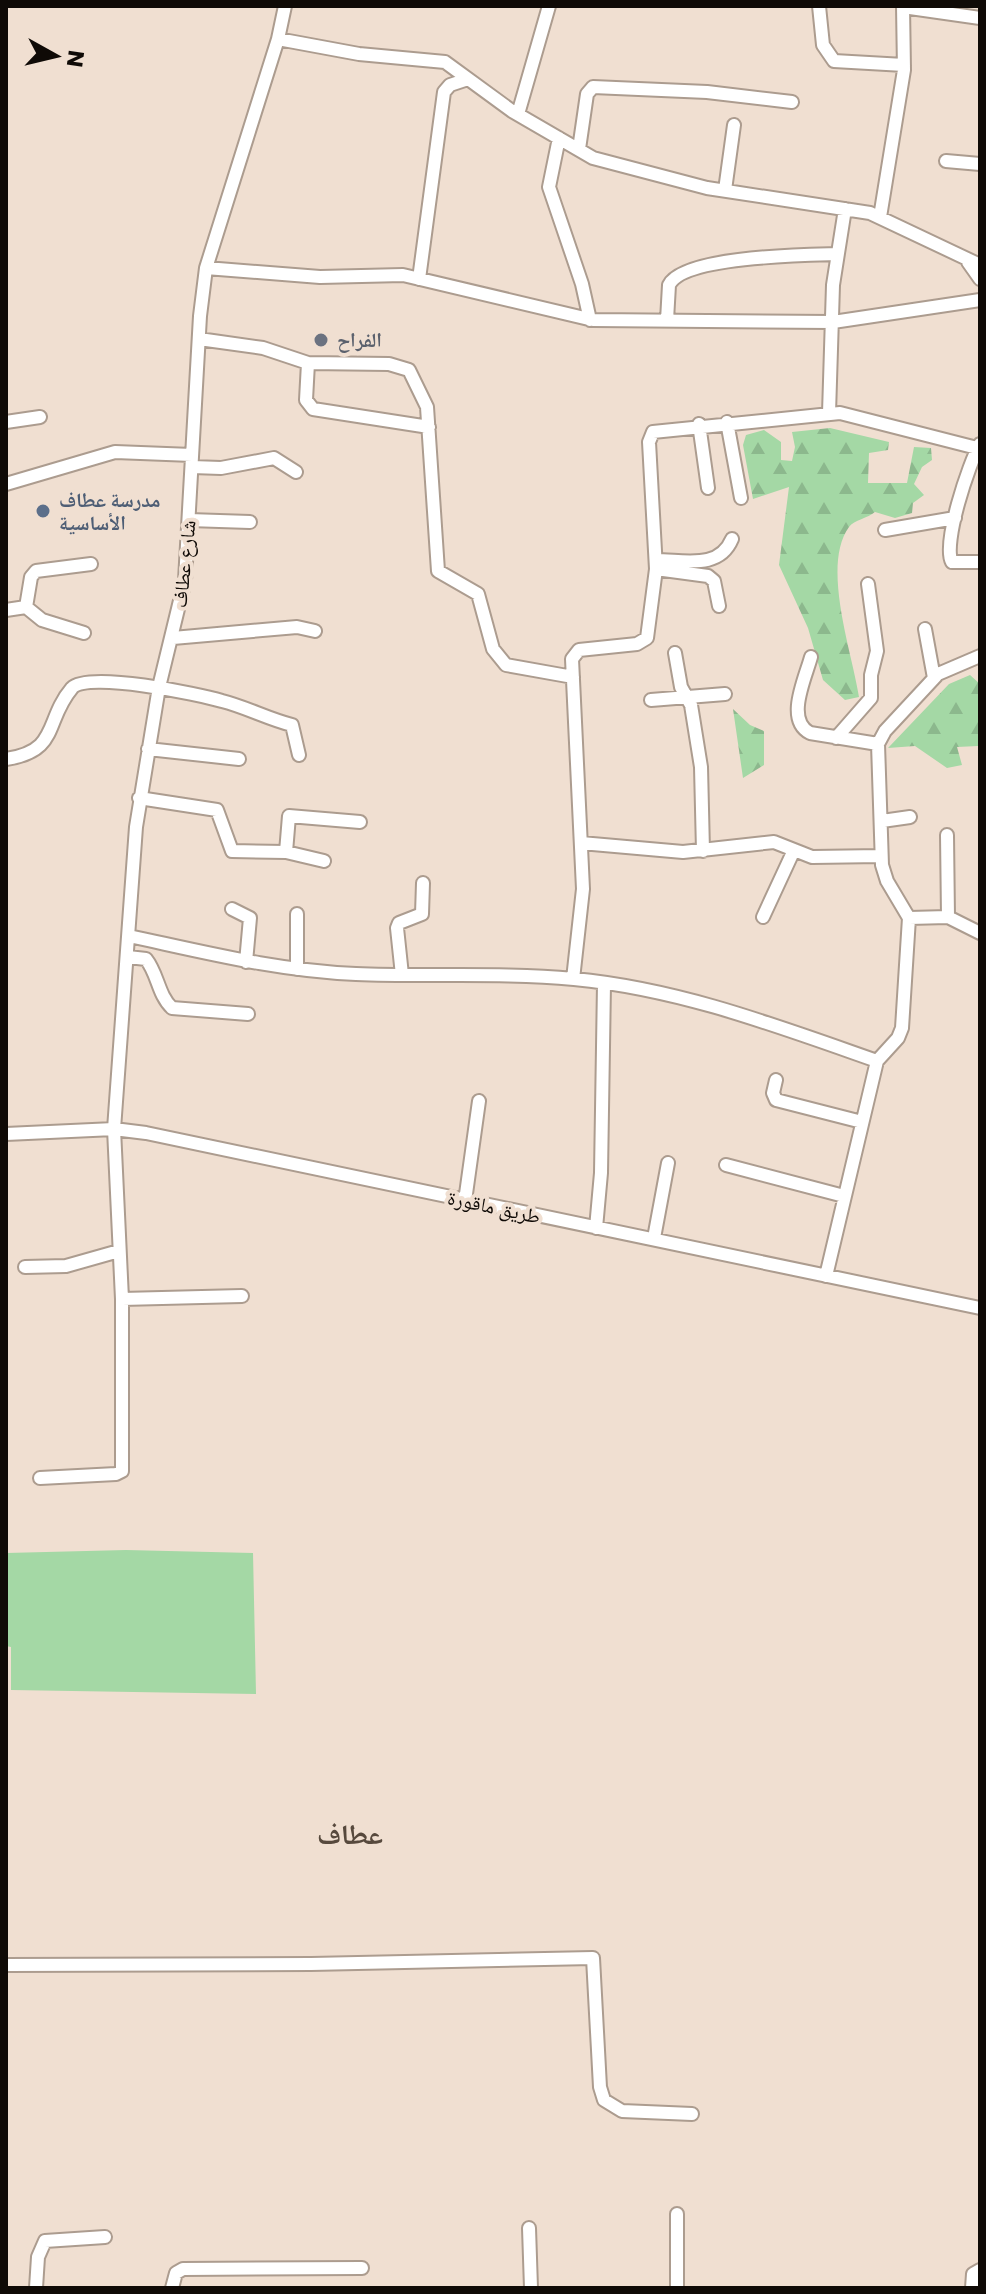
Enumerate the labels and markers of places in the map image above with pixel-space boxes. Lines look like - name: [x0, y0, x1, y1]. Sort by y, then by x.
- place label: الفراح: [337, 326, 382, 354]
- marker: الفراح: [312, 331, 330, 349]
- place label: مدرسة عطاف الأساسية: [59, 486, 160, 537]
- marker: مدرسة عطاف الأساسية: [34, 502, 52, 520]

